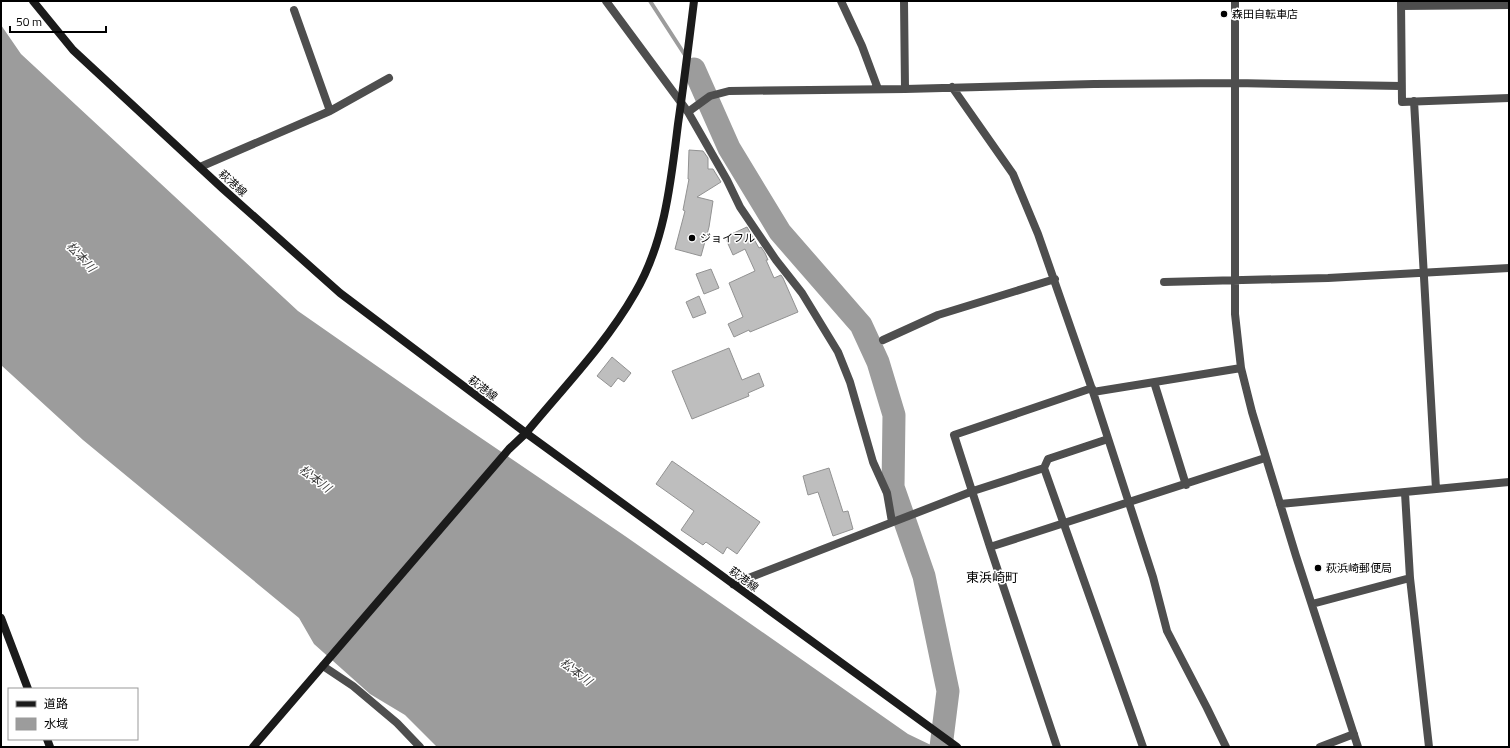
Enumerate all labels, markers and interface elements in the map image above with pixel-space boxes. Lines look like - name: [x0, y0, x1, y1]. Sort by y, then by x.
- place label: 森田自転車店: [1232, 6, 1298, 22]
- scale bar: [10, 8, 106, 34]
- marker: 森田自転車店: [1219, 9, 1229, 19]
- text: 50 m: [16, 12, 42, 31]
- street label: 萩港線: [215, 166, 251, 200]
- place label: ジョイフル: [700, 230, 755, 246]
- marker: ジョイフル: [687, 233, 697, 243]
- water label: 松本川: [62, 237, 102, 278]
- street label: 萩港線: [465, 372, 501, 404]
- water label: 松本川: [295, 460, 337, 498]
- place label: 萩浜崎郵便局: [1326, 560, 1392, 576]
- street label: 萩港線: [726, 563, 762, 595]
- marker: 萩浜崎郵便局: [1313, 563, 1323, 573]
- district label: 東浜崎町: [966, 567, 1018, 587]
- water label: 松本川: [556, 653, 598, 691]
- legend: [8, 688, 138, 740]
- text: 道路: [44, 694, 68, 713]
- text: 水域: [44, 714, 68, 733]

